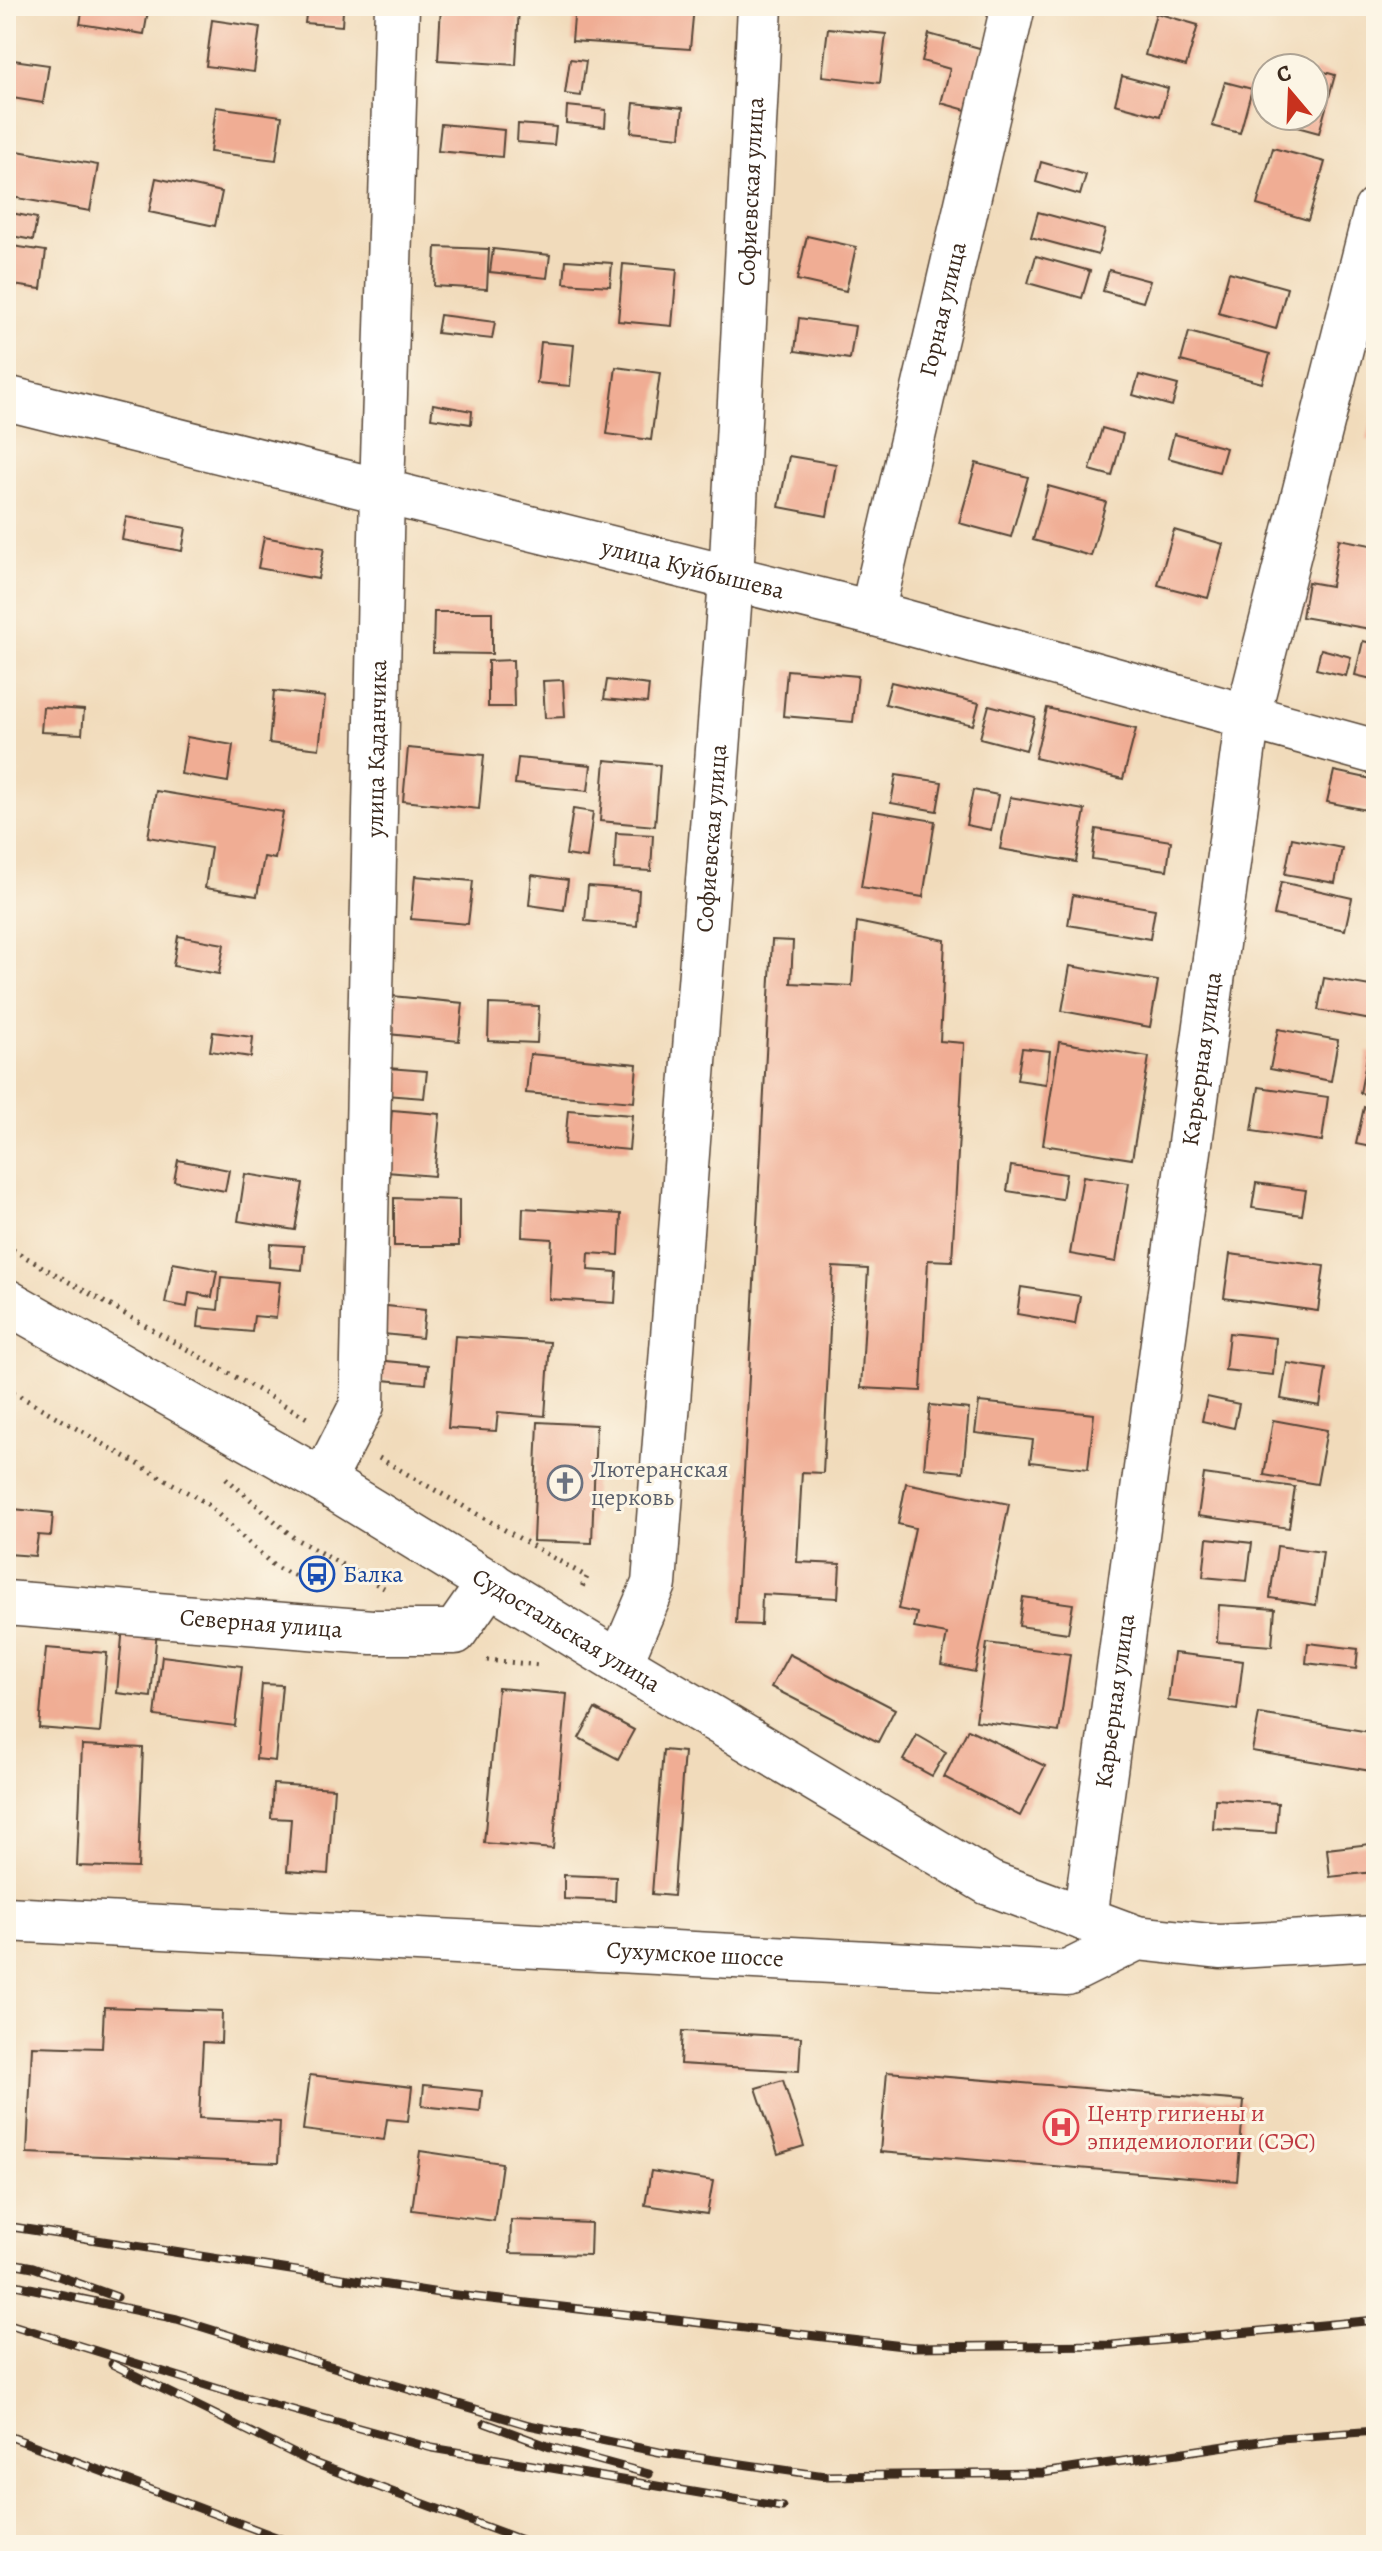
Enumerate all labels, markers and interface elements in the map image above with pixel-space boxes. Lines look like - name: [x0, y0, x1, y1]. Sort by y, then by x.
- north arrow: [1250, 52, 1330, 132]
- text: С: [1273, 58, 1295, 90]
- street label: Софиевская улица: [730, 96, 771, 287]
- street label: Горная улица: [911, 238, 974, 380]
- street label: улица Куйбышева: [597, 530, 788, 607]
- street label: улица Каданчика: [358, 659, 394, 839]
- street label: Софиевская улица: [688, 743, 734, 934]
- street label: Карьерная улица: [1174, 970, 1229, 1148]
- place label: Лютеранская церковь: [591, 1453, 728, 1513]
- church icon: Лютеранская церковь: [546, 1464, 584, 1502]
- bus stop icon: Балка: [298, 1555, 336, 1593]
- place label: Балка: [343, 1558, 403, 1590]
- street label: Судостальская улица: [466, 1560, 667, 1700]
- street label: Северная улица: [179, 1601, 344, 1646]
- street label: Карьерная улица: [1087, 1612, 1142, 1790]
- street label: Сухумское шоссе: [606, 1934, 785, 1975]
- place label: Центр гигиены и эпидемиологии (СЭС): [1087, 2097, 1316, 2157]
- hospital icon: Центр гигиены и эпидемиологии (СЭС): [1042, 2108, 1080, 2146]

